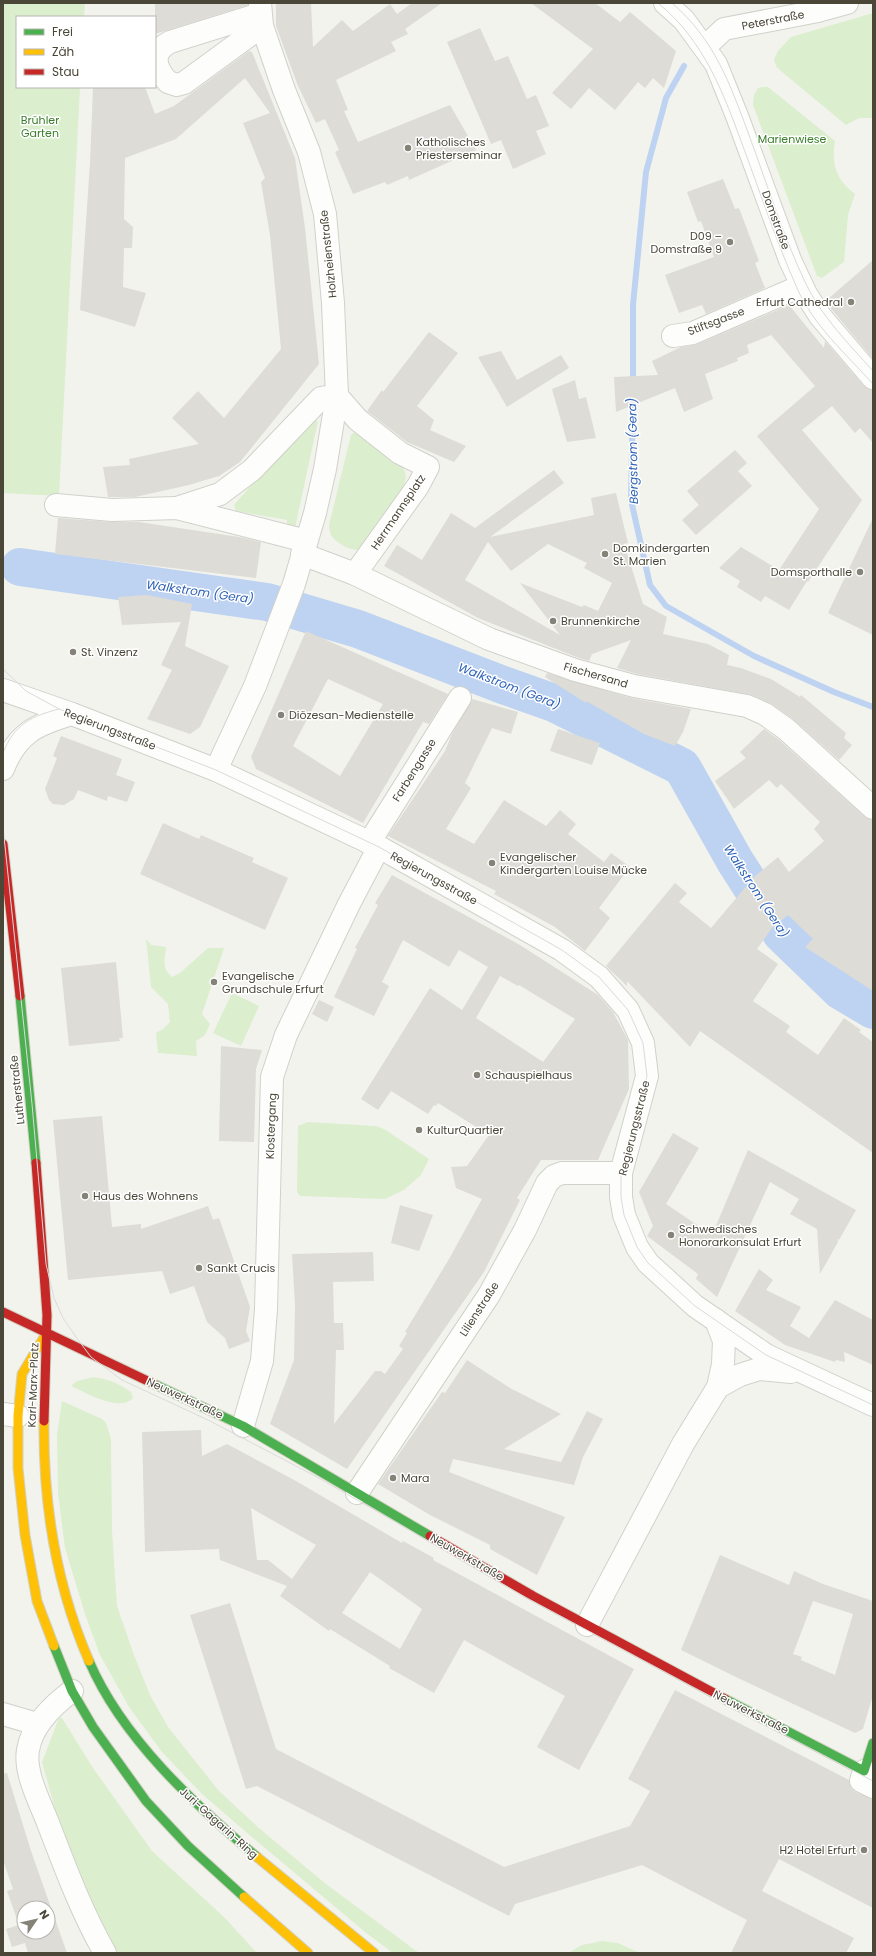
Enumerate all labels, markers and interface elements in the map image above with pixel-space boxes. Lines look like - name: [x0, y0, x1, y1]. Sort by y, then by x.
- street label: Peterstraße: [740, 6, 806, 34]
- legend: [16, 16, 156, 88]
- text: Frei: [52, 23, 73, 40]
- text: Zäh: [52, 43, 74, 60]
- text: Stau: [52, 63, 79, 80]
- park label: Brühler Garten: [21, 112, 59, 141]
- park label: Marienwiese: [758, 131, 827, 147]
- place label: Katholisches Priesterseminar: [416, 134, 502, 163]
- marker: Katholisches Priesterseminar: [403, 143, 413, 153]
- street label: Domstraße: [758, 188, 794, 252]
- street label: Holzheienstraße: [315, 209, 341, 299]
- place label: D09 – Domstraße 9: [650, 228, 722, 257]
- marker: D09 – Domstraße 9: [725, 237, 735, 247]
- place label: Erfurt Cathedral: [756, 294, 843, 310]
- marker: Erfurt Cathedral: [846, 297, 856, 307]
- street label: Stiftsgasse: [685, 303, 747, 339]
- water label: Bergstrom (Gera): [623, 398, 642, 504]
- street label: Herrmannsplatz: [367, 471, 429, 553]
- place label: Domkindergarten St. Marien: [613, 540, 710, 569]
- marker: Domkindergarten St. Marien: [600, 549, 610, 559]
- place label: Domsporthalle: [771, 564, 852, 580]
- marker: Domsporthalle: [855, 567, 865, 577]
- water label: Walkstrom (Gera): [145, 576, 255, 607]
- place label: Brunnenkirche: [561, 613, 640, 629]
- marker: Brunnenkirche: [548, 616, 558, 626]
- place label: St. Vinzenz: [81, 644, 138, 660]
- marker: St. Vinzenz: [68, 647, 78, 657]
- water label: Walkstrom (Gera): [456, 658, 563, 713]
- street label: Fischersand: [562, 658, 630, 692]
- street label: Regierungsstraße: [62, 704, 159, 754]
- place label: Diözesan-Medienstelle: [289, 707, 414, 723]
- marker: Diözesan-Medienstelle: [276, 710, 286, 720]
- street label: Farbengasse: [388, 735, 440, 805]
- water label: Walkstrom (Gera): [720, 841, 793, 941]
- street label: Regierungsstraße: [388, 847, 481, 909]
- place label: Evangelischer Kindergarten Louise Mücke: [500, 849, 647, 878]
- marker: Evangelischer Kindergarten Louise Mücke: [487, 858, 497, 868]
- place label: Evangelische Grundschule Erfurt: [222, 968, 324, 997]
- marker: Evangelische Grundschule Erfurt: [209, 977, 219, 987]
- street label: Lutherstraße: [5, 1054, 29, 1125]
- place label: Schauspielhaus: [485, 1067, 573, 1083]
- marker: Schauspielhaus: [472, 1070, 482, 1080]
- street label: Regierungsstraße: [614, 1079, 654, 1177]
- street label: Klostergang: [262, 1093, 280, 1159]
- place label: KulturQuartier: [427, 1122, 503, 1138]
- marker: KulturQuartier: [414, 1125, 424, 1135]
- place label: Haus des Wohnens: [93, 1188, 198, 1204]
- marker: Haus des Wohnens: [80, 1191, 90, 1201]
- place label: Schwedisches Honorarkonsulat Erfurt: [679, 1221, 802, 1250]
- marker: Schwedisches Honorarkonsulat Erfurt: [666, 1230, 676, 1240]
- place label: Sankt Crucis: [207, 1260, 276, 1276]
- marker: Sankt Crucis: [194, 1263, 204, 1273]
- street label: Lilienstraße: [455, 1278, 503, 1339]
- street label: Karl-Marx-Platz: [24, 1342, 42, 1428]
- street label: Neuwerkstraße: [144, 1373, 226, 1423]
- place label: Mara: [401, 1470, 429, 1486]
- marker: Mara: [388, 1473, 398, 1483]
- street label: Neuwerkstraße: [427, 1529, 507, 1585]
- street label: Neuwerkstraße: [710, 1686, 792, 1738]
- street label: Juri-Gagarin-Ring: [176, 1783, 262, 1863]
- place label: H2 Hotel Erfurt: [779, 1842, 856, 1858]
- marker: H2 Hotel Erfurt: [859, 1845, 869, 1855]
- north arrow: [16, 1900, 56, 1940]
- text: N: [35, 1907, 53, 1922]

